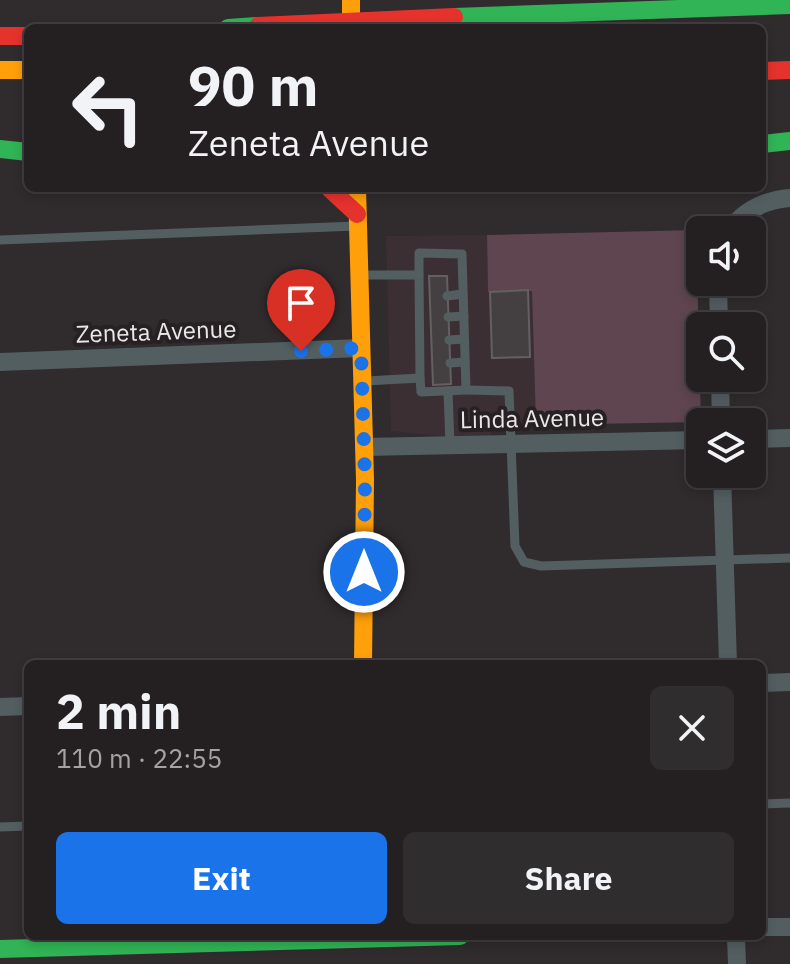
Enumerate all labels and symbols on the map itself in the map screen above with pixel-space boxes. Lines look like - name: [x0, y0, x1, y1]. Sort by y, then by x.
- pin: [267, 269, 335, 351]
- street label: Zeneta Avenue: [75, 312, 237, 350]
- street label: Linda Avenue: [460, 401, 604, 435]
- position arrow: [322, 530, 406, 614]

